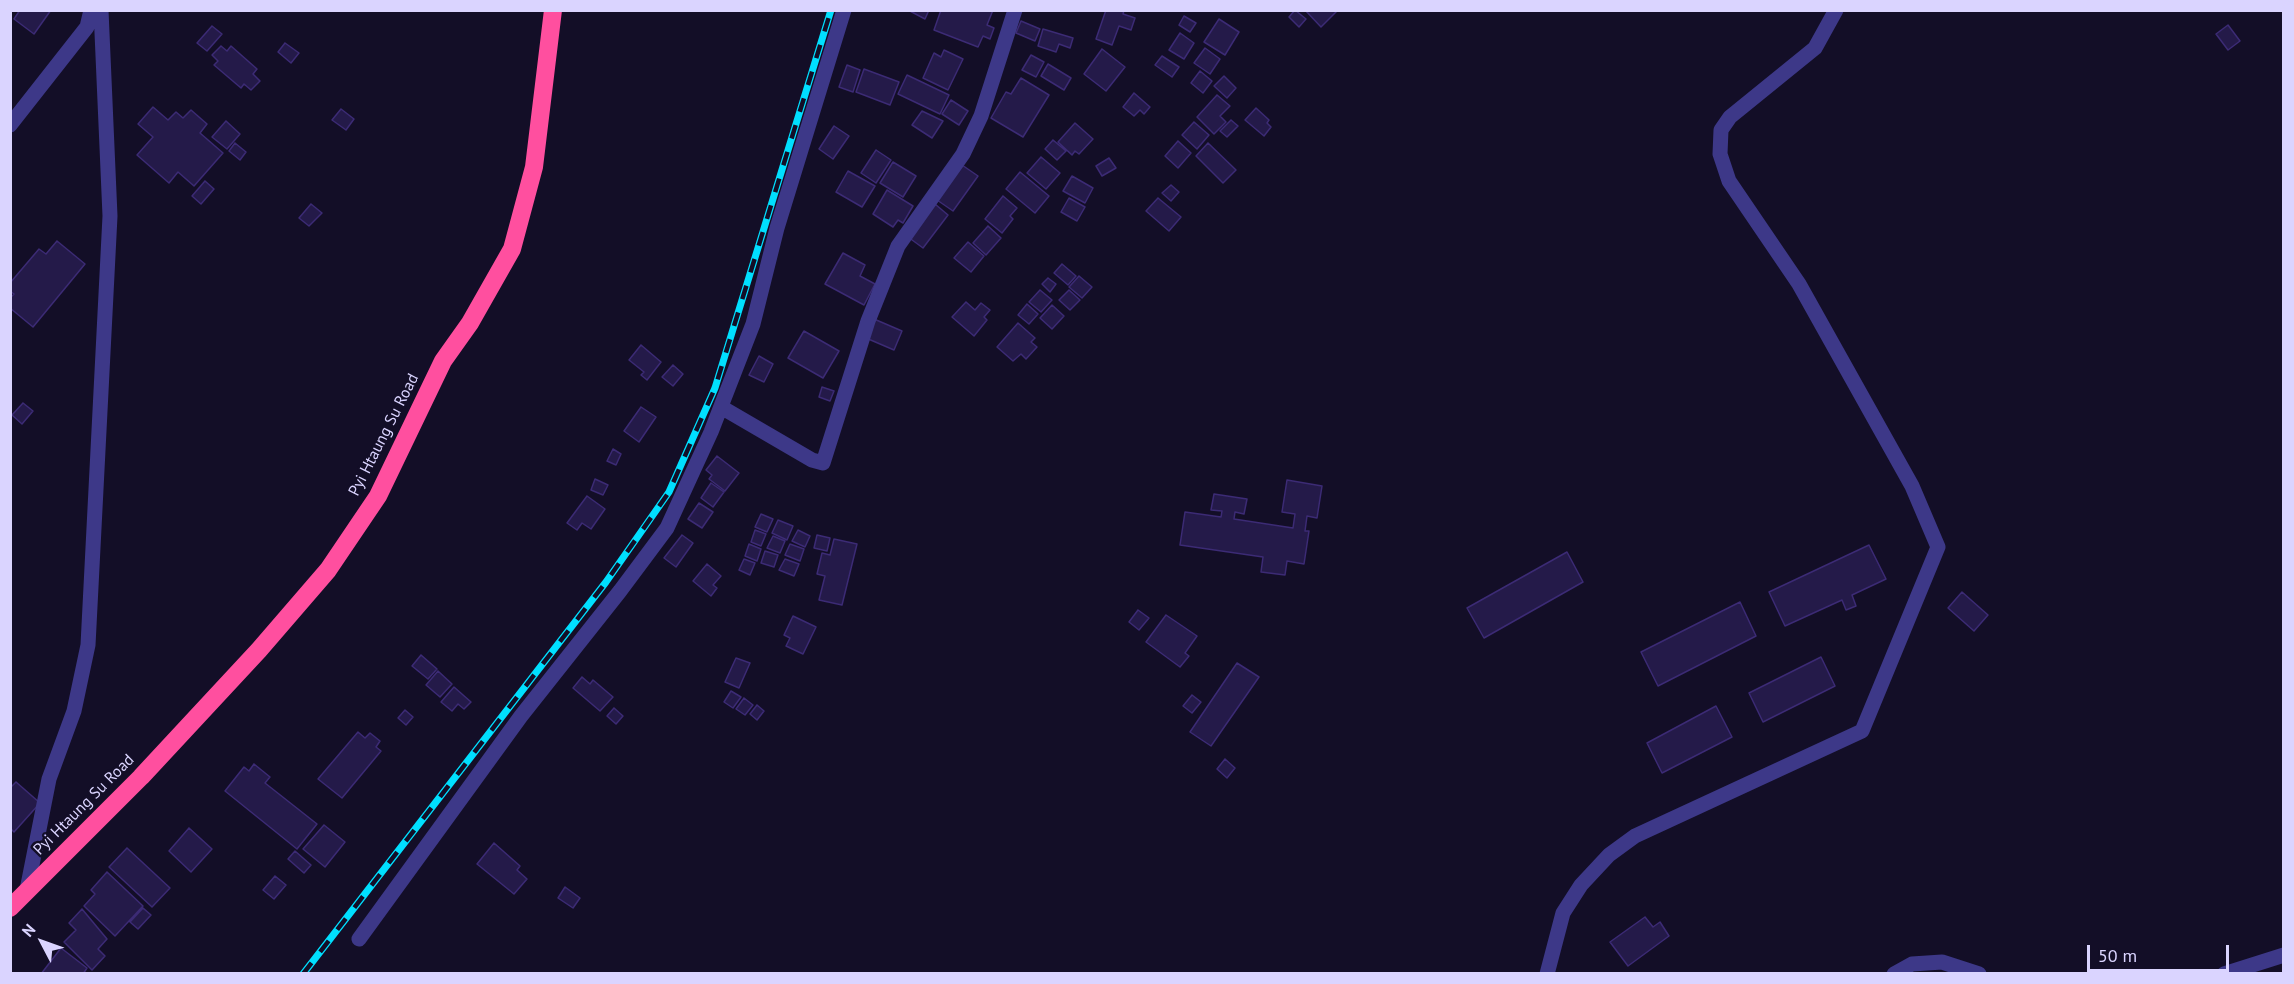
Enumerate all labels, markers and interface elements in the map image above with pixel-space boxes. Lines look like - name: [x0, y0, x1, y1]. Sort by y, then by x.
- street label: Pyi Htaung Su Road: [345, 371, 423, 499]
- street label: Pyi Htaung Su Road: [30, 751, 138, 859]
- north arrow: [12, 912, 72, 972]
- text: N: [17, 920, 39, 941]
- scale bar: [2090, 933, 2232, 971]
- text: 50 m: [2098, 944, 2137, 967]

